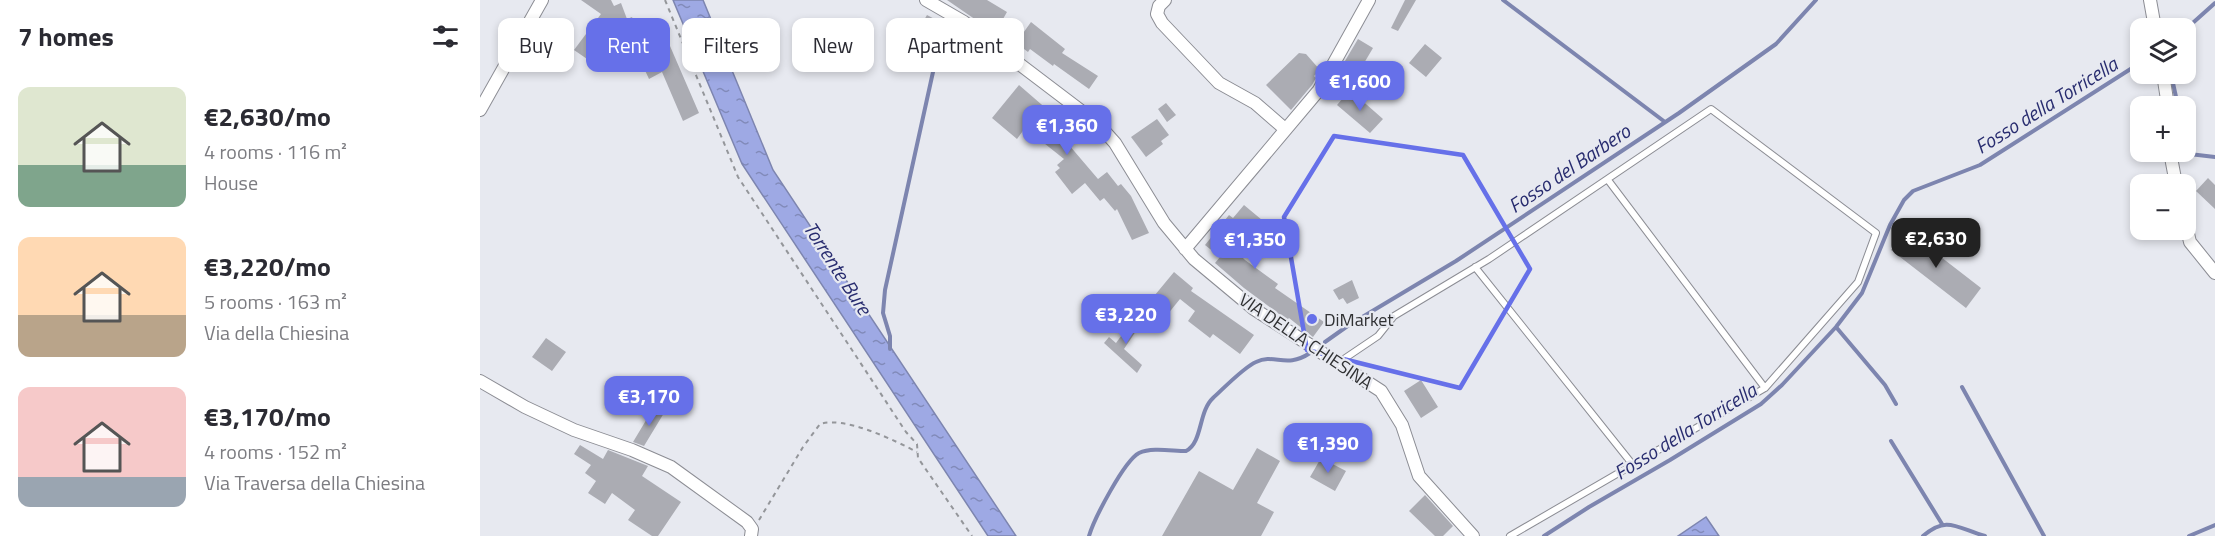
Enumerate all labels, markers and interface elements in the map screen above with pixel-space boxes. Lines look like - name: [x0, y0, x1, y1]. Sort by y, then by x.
- text: 7 homes: [18, 17, 114, 56]
- chip: Buy: [498, 18, 574, 72]
- chip: Rent: [586, 18, 670, 72]
- chip: Filters: [682, 18, 780, 72]
- chip: New: [792, 18, 874, 72]
- chip: Apartment: [886, 18, 1024, 72]
- map controls: [2130, 18, 2196, 240]
- button: layers: [2130, 18, 2196, 84]
- icon: filters: [429, 20, 462, 53]
- water label: Fosso della Torricella: [1969, 48, 2124, 161]
- pin: €1,600: [1311, 61, 1409, 112]
- text: €1,600: [1329, 65, 1391, 96]
- button: +: [2130, 96, 2196, 162]
- text: €2,630/mo: [204, 97, 331, 136]
- pin: €1,360: [1018, 105, 1116, 156]
- text: €1,360: [1036, 109, 1098, 140]
- icon: home: [66, 111, 138, 183]
- water label: Fosso del Barbero: [1502, 115, 1637, 220]
- text: 4 rooms · 116 m²: [204, 136, 347, 167]
- text: House: [204, 167, 258, 198]
- button: −: [2130, 174, 2196, 240]
- water label: Torrente Bure: [796, 215, 881, 322]
- pin: €2,630: [1887, 218, 1985, 269]
- pin: €1,350: [1206, 219, 1304, 270]
- text: €2,630: [1905, 222, 1967, 253]
- text: €1,350: [1224, 223, 1286, 254]
- text: €3,220/mo: [204, 247, 331, 286]
- icon: home: [66, 261, 138, 333]
- text: 5 rooms · 163 m²: [204, 286, 347, 317]
- street label: VIA DELLA CHIESINA: [1234, 286, 1379, 396]
- pin: €3,220: [1077, 294, 1175, 345]
- text: €3,220: [1095, 298, 1157, 329]
- place label: DiMarket: [1324, 306, 1394, 333]
- marker: DiMarket: [1305, 312, 1319, 326]
- text: Via della Chiesina: [204, 317, 349, 348]
- water label: Fosso della Torricella: [1608, 374, 1763, 487]
- pin: €3,170: [600, 376, 698, 427]
- text: €3,170: [618, 380, 680, 411]
- text: €3,170/mo: [204, 397, 331, 436]
- icon: home: [66, 411, 138, 483]
- pin: €1,390: [1279, 423, 1377, 474]
- text: €1,390: [1297, 427, 1359, 458]
- text: 4 rooms · 152 m²: [204, 436, 347, 467]
- text: Via Traversa della Chiesina: [204, 467, 425, 498]

